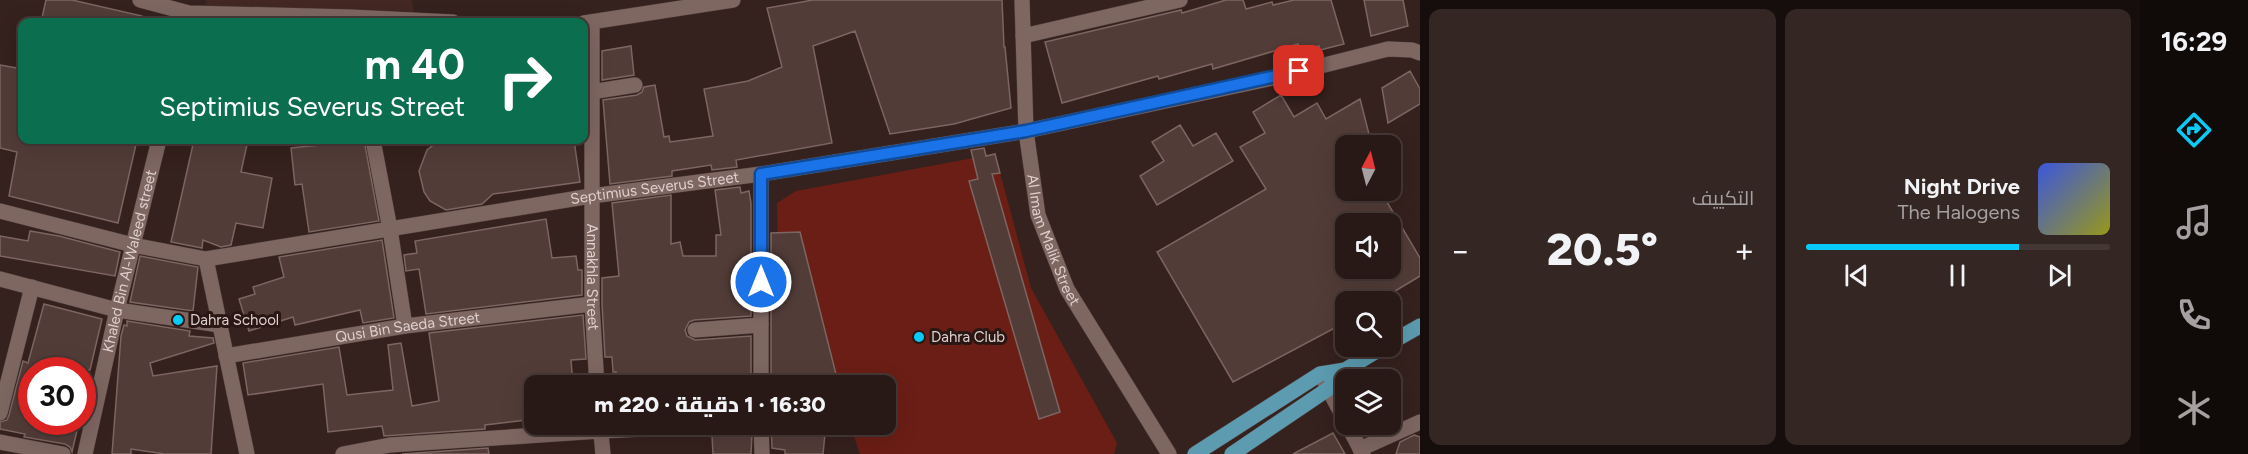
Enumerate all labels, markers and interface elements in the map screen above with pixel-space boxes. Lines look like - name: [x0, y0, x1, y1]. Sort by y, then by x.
- text: 16:29: [2161, 25, 2227, 58]
- text: 40 m: [365, 39, 465, 90]
- icon: right: [486, 42, 564, 120]
- pin: [1273, 45, 1324, 96]
- icon: arrive: [1282, 54, 1315, 87]
- text: Septimius Severus Street: [159, 90, 465, 123]
- icon: directions: [2173, 109, 2215, 151]
- north arrow: [1335, 135, 1401, 201]
- map controls: [1335, 135, 1401, 435]
- street label: Khaled Bin Al-Waleed street: [99, 168, 160, 354]
- street label: Septimius Severus Street: [569, 168, 741, 208]
- street label: Al Imam Malik Street: [1023, 173, 1084, 309]
- text: Night Drive: [1904, 173, 2020, 200]
- text: التكييف: [1692, 186, 1755, 210]
- text: The Halogens: [1898, 200, 2020, 224]
- icon: music: [2173, 201, 2215, 243]
- button: sound: [1335, 213, 1401, 279]
- text: 20.5°: [1547, 222, 1658, 276]
- street label: Annakhla Street: [583, 224, 603, 331]
- text: −: [1450, 231, 1471, 270]
- text: +: [1734, 231, 1755, 270]
- position arrow: [729, 250, 793, 314]
- icon: previous: [1840, 259, 1873, 292]
- icon: pause: [1941, 259, 1974, 292]
- icon: next: [2043, 259, 2076, 292]
- button: search: [1335, 291, 1401, 357]
- icon: phone: [2173, 294, 2215, 336]
- street label: Qusi Bin Saeda Street: [334, 308, 482, 347]
- place label: Dahra School: [190, 311, 279, 329]
- marker: Dahra School: [171, 313, 185, 327]
- place label: Dahra Club: [931, 328, 1005, 346]
- marker: Dahra Club: [912, 330, 926, 344]
- speed limit sign: 30: [18, 357, 96, 435]
- button: layers: [1335, 369, 1401, 435]
- icon: climate: [2173, 387, 2215, 429]
- text: 16:30 · 1 دقيقة · 220 m: [594, 391, 826, 418]

